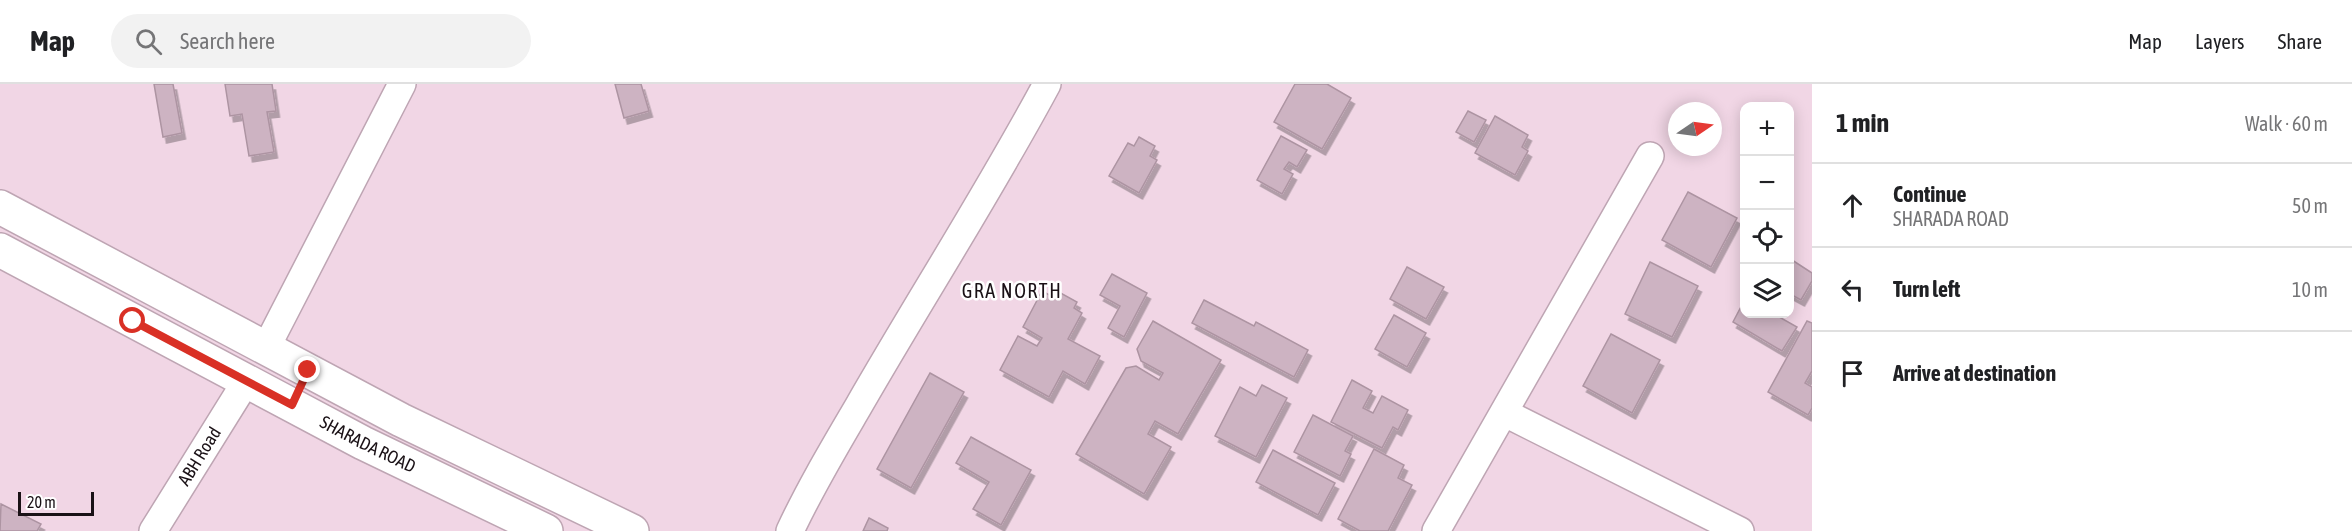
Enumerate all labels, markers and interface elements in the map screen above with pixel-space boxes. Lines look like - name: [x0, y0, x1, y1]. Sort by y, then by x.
- search box: [111, 14, 531, 68]
- text: Map: [30, 25, 75, 57]
- icon: search: [132, 25, 165, 58]
- text: Search here: [180, 28, 275, 54]
- text: Map: [2128, 29, 2162, 53]
- text: Layers: [2195, 29, 2245, 53]
- text: Share: [2278, 29, 2322, 53]
- north arrow: [1668, 102, 1722, 156]
- map controls: [1740, 102, 1794, 318]
- button: +: [1740, 102, 1794, 156]
- text: 1 min: [1836, 108, 1889, 138]
- text: Walk · 60 m: [2245, 112, 2328, 135]
- button: −: [1740, 156, 1794, 210]
- text: Continue: [1893, 181, 1967, 207]
- icon: ahead: [1836, 189, 1869, 222]
- text: 50 m: [2292, 194, 2328, 217]
- text: SHARADA ROAD: [1893, 207, 2009, 230]
- button: locate: [1740, 210, 1794, 264]
- button: layers: [1740, 264, 1794, 318]
- icon: left: [1836, 273, 1869, 306]
- text: Turn left: [1893, 276, 1960, 302]
- text: 10 m: [2292, 278, 2328, 301]
- district label: GRA NORTH: [962, 279, 1062, 302]
- route start: [119, 307, 145, 333]
- route end: [294, 356, 320, 382]
- icon: arrive: [1836, 357, 1869, 390]
- text: Arrive at destination: [1893, 360, 2056, 386]
- street label: SHARADA ROAD: [317, 411, 419, 477]
- street label: ABH Road: [173, 423, 225, 489]
- scale bar: [18, 489, 94, 516]
- text: 20 m: [27, 493, 56, 511]

